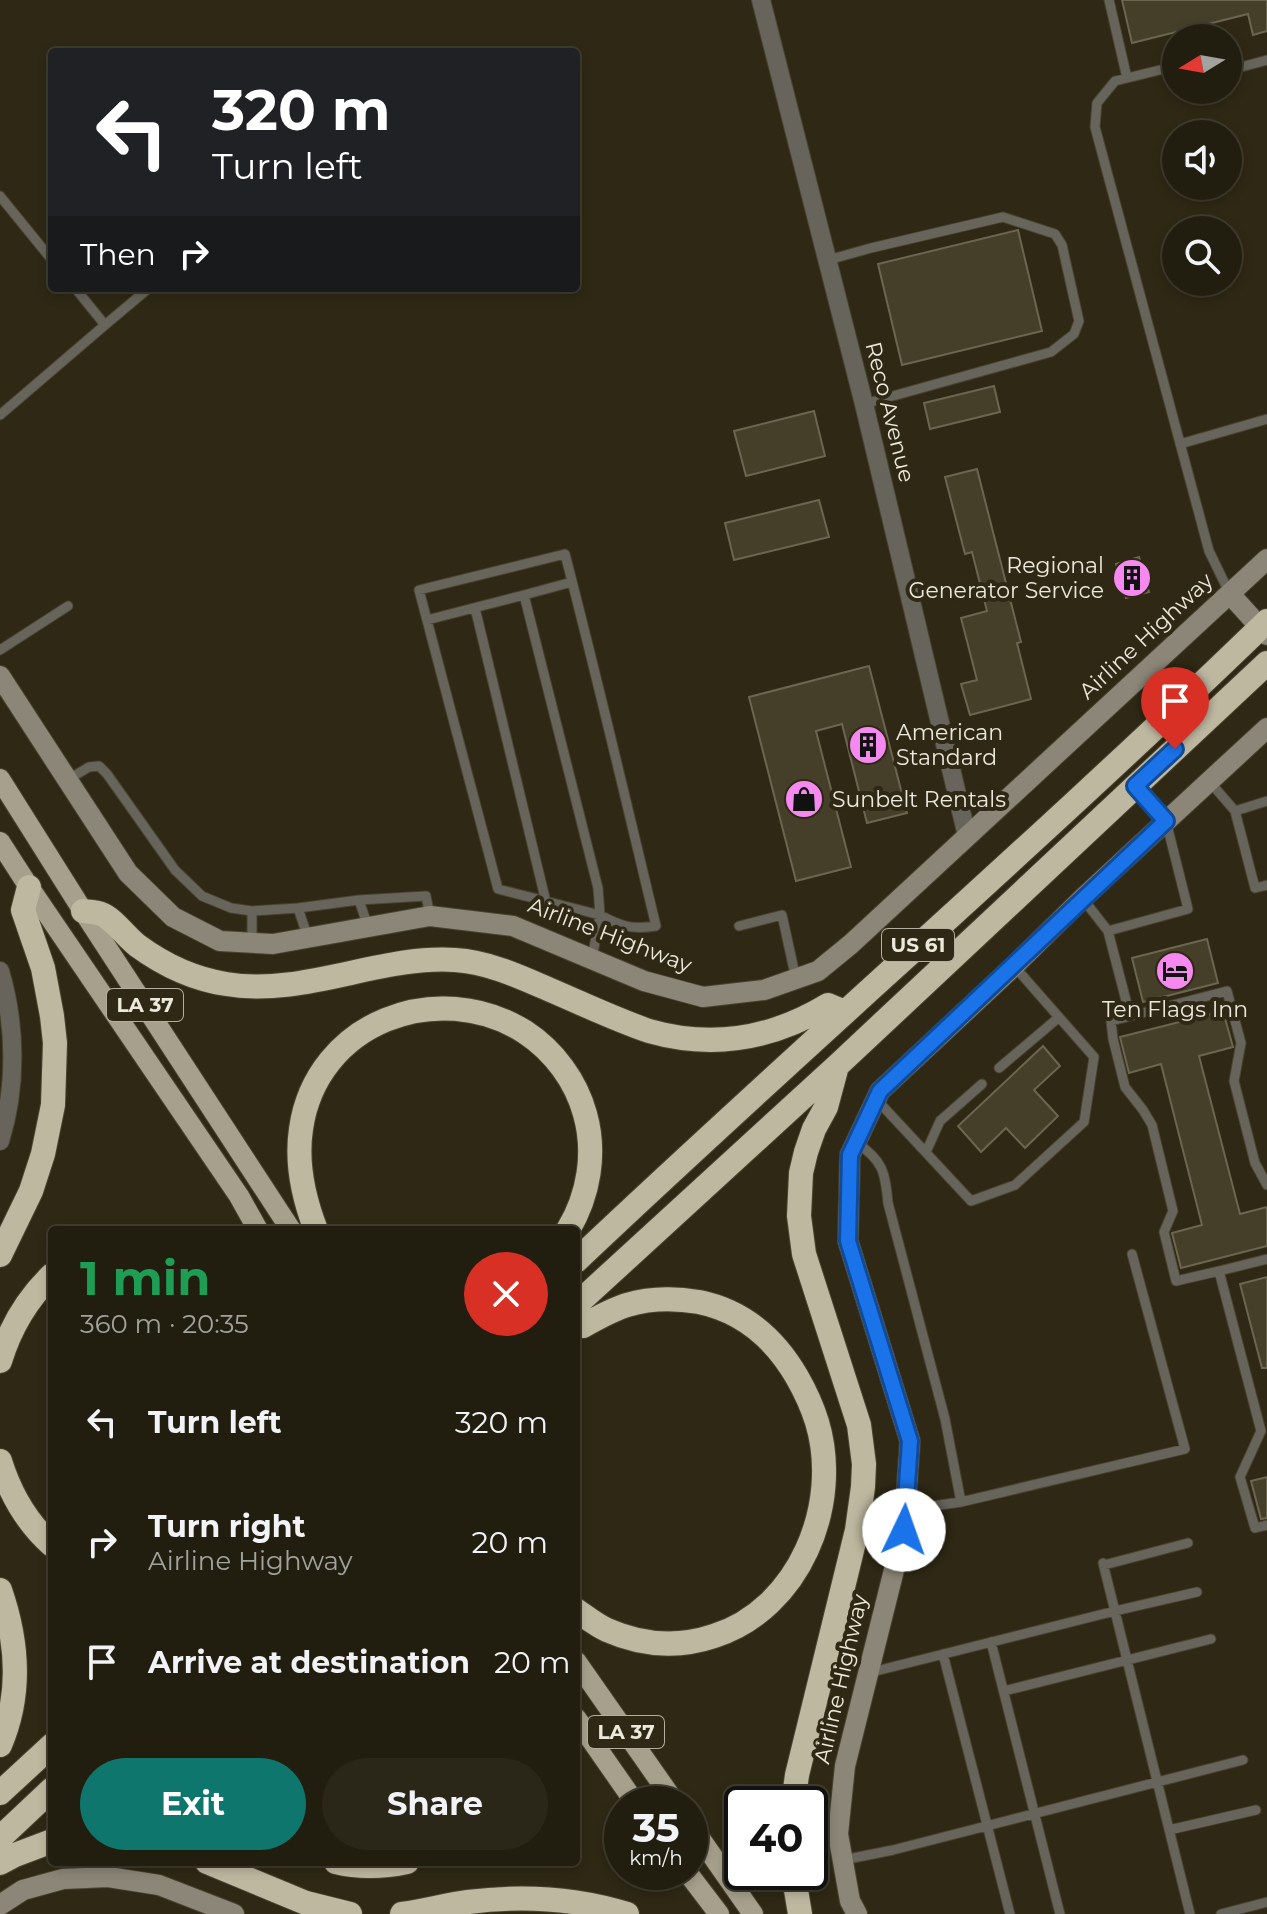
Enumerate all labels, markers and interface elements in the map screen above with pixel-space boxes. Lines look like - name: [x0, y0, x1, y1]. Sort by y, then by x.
- north arrow: [1162, 24, 1242, 104]
- map controls: [1162, 24, 1242, 296]
- text: 320 m: [212, 76, 391, 144]
- icon: left: [80, 80, 184, 184]
- button: sound: [1162, 120, 1242, 200]
- text: Turn left: [212, 144, 363, 188]
- button: search: [1162, 216, 1242, 296]
- icon: right: [172, 232, 216, 276]
- text: Then: [80, 236, 156, 273]
- street label: Reco Avenue: [859, 339, 921, 485]
- place label: Regional Generator Service: [908, 552, 1104, 604]
- building icon: Regional Generator Service: [1111, 557, 1153, 599]
- street label: Airline Highway: [1074, 567, 1219, 705]
- pin: [1141, 667, 1209, 749]
- icon: arrive: [1153, 679, 1197, 723]
- place label: American Standard: [896, 719, 1003, 771]
- building icon: American Standard: [847, 724, 889, 766]
- shop icon: Sunbelt Rentals: [783, 778, 825, 820]
- place label: Sunbelt Rentals: [832, 786, 1006, 813]
- street label: Airline Highway: [524, 891, 696, 979]
- road number: US 61: [882, 929, 954, 961]
- hotel icon: Ten Flags Inn: [1154, 950, 1196, 992]
- road number: LA 37: [107, 989, 183, 1021]
- place label: Ten Flags Inn: [1102, 996, 1248, 1023]
- text: 1 min: [80, 1249, 210, 1307]
- button: close: [464, 1252, 548, 1336]
- text: 360 m · 20:35: [80, 1308, 249, 1340]
- icon: left: [80, 1400, 124, 1444]
- text: Turn left: [148, 1404, 281, 1441]
- text: 320 m: [455, 1404, 548, 1441]
- position arrow: [862, 1488, 946, 1572]
- text: Turn right: [148, 1508, 305, 1545]
- icon: right: [80, 1520, 124, 1564]
- text: 20 m: [471, 1524, 548, 1561]
- text: Airline Highway: [148, 1545, 352, 1577]
- street label: Airline Highway: [808, 1592, 874, 1766]
- icon: arrive: [80, 1640, 124, 1684]
- text: Arrive at destination: [148, 1644, 470, 1681]
- text: 20 m: [494, 1644, 571, 1681]
- road number: LA 37: [588, 1716, 664, 1748]
- button: Exit: [80, 1758, 306, 1850]
- button: Share: [322, 1758, 548, 1850]
- speed limit sign: 40: [724, 1786, 828, 1890]
- text: 35: [632, 1803, 680, 1852]
- text: km/h: [629, 1846, 683, 1870]

